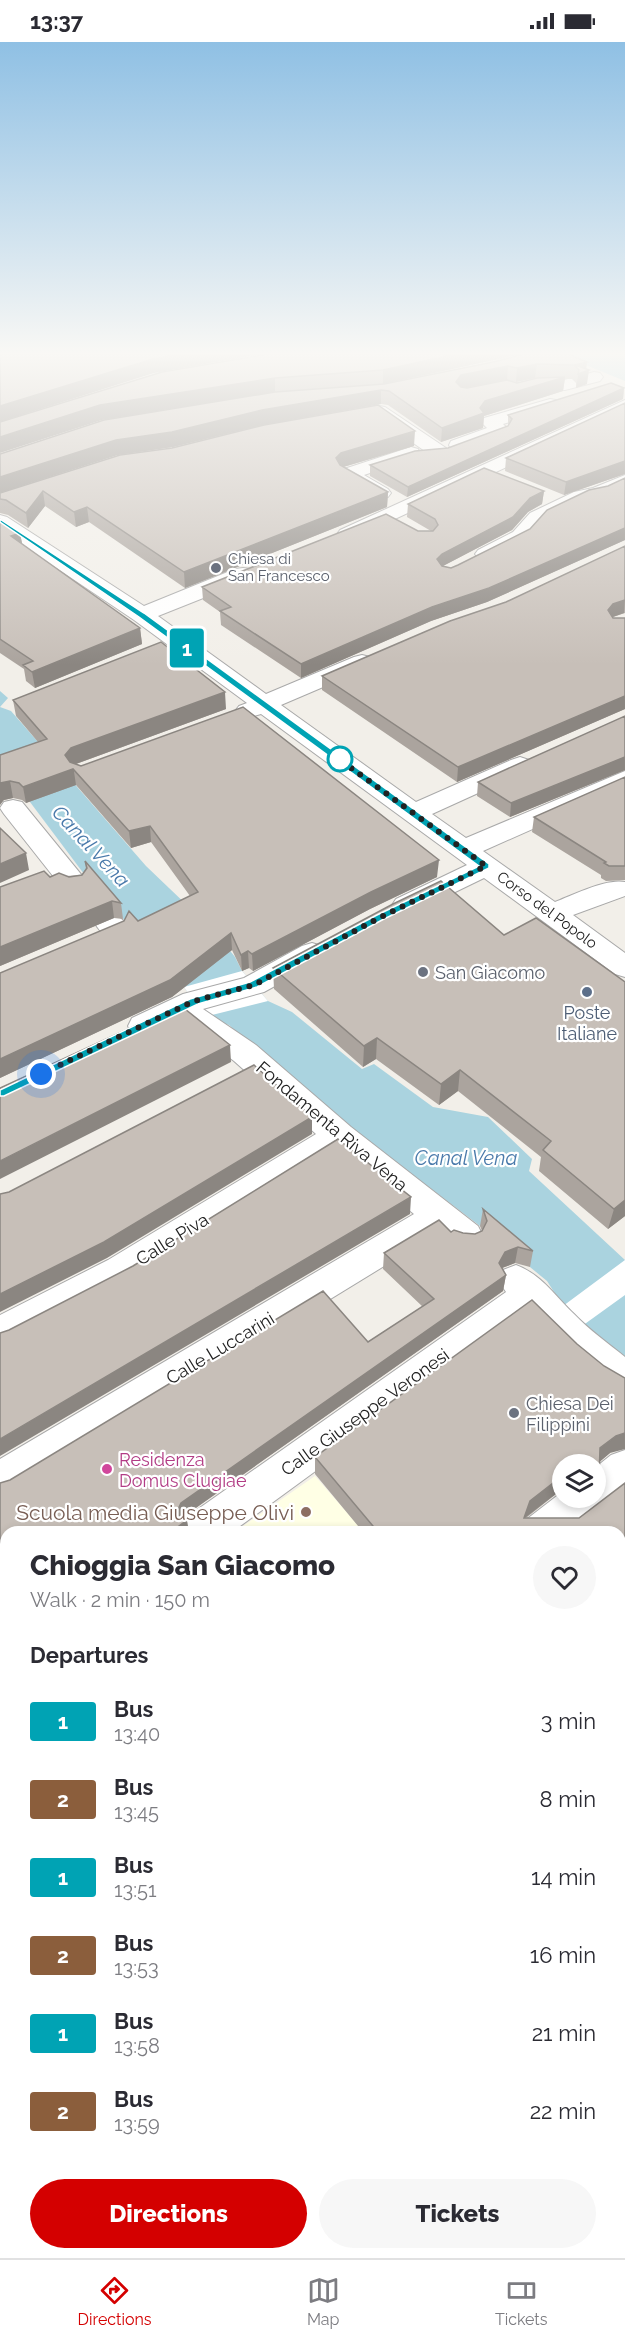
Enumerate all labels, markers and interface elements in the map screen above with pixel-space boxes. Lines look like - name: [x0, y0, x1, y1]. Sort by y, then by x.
- text: 13:37: [30, 8, 83, 34]
- place label: Chiesa di San Francesco: [228, 550, 330, 585]
- marker: Chiesa di San Francesco: [209, 561, 223, 575]
- line badge: 1: [168, 628, 207, 668]
- text: 1: [182, 636, 192, 661]
- unlabelled marker: [327, 746, 353, 772]
- water label: Canal Vena: [47, 800, 135, 892]
- street label: Corso del Popolo: [493, 868, 601, 952]
- place label: San Giacomo: [435, 962, 545, 983]
- marker: San Giacomo: [416, 965, 430, 979]
- marker: Poste Italiane: [580, 985, 594, 999]
- place label: Poste Italiane: [557, 1002, 617, 1044]
- street label: Fondamenta Riva Vena: [252, 1057, 412, 1195]
- your location: [26, 1059, 56, 1089]
- water label: Canal Vena: [415, 1146, 517, 1170]
- street label: Calle Piva: [132, 1209, 212, 1269]
- street label: Calle Luccarini: [162, 1307, 278, 1389]
- street label: Calle Giuseppe Veronesi: [277, 1344, 453, 1480]
- place label: Chiesa Dei Filippini: [526, 1393, 614, 1435]
- marker: Chiesa Dei Filippini: [507, 1406, 521, 1420]
- place label: Residenza Domus Clugiae: [119, 1449, 247, 1491]
- map controls: [552, 1454, 606, 1508]
- button: layers: [552, 1454, 606, 1508]
- marker: Residenza Domus Clugiae: [100, 1462, 114, 1476]
- place label: Scuola media Giuseppe Olivi: [16, 1500, 294, 1525]
- marker: Scuola media Giuseppe Olivi: [299, 1505, 313, 1519]
- button: heart: [533, 1546, 596, 1609]
- text: Chioggia San Giacomo: [30, 1549, 335, 1582]
- text: Walk · 2 min · 150 m: [30, 1588, 210, 1612]
- text: Departures: [30, 1642, 148, 1668]
- text: Bus: [114, 1696, 153, 1722]
- text: 3 min: [541, 1708, 596, 1734]
- text: 1: [58, 1709, 68, 1734]
- text: 13:40: [114, 1722, 160, 1746]
- text: Bus: [114, 1774, 153, 1800]
- text: 8 min: [540, 1786, 596, 1812]
- text: 2: [57, 1787, 69, 1812]
- text: 13:45: [114, 1800, 159, 1824]
- text: Bus: [114, 1852, 153, 1878]
- text: 14 min: [531, 1864, 596, 1890]
- text: 1: [58, 1865, 68, 1890]
- text: 13:51: [114, 1878, 156, 1902]
- text: Bus: [114, 1930, 153, 1956]
- text: 16 min: [530, 1942, 596, 1968]
- text: 2: [57, 1943, 69, 1968]
- text: 13:53: [114, 1956, 159, 1980]
- text: Bus: [114, 2008, 153, 2034]
- text: 21 min: [532, 2020, 596, 2046]
- text: 1: [58, 2021, 68, 2046]
- text: 13:58: [114, 2034, 160, 2058]
- text: Bus: [114, 2086, 153, 2112]
- text: 22 min: [530, 2098, 596, 2124]
- text: 2: [57, 2099, 69, 2124]
- text: 13:59: [114, 2112, 160, 2136]
- button: Directions: [30, 2179, 307, 2248]
- button: Tickets: [319, 2179, 596, 2248]
- tab: Directions: [78, 2274, 151, 2329]
- tab: Map: [307, 2274, 340, 2329]
- tab: Tickets: [495, 2274, 547, 2329]

